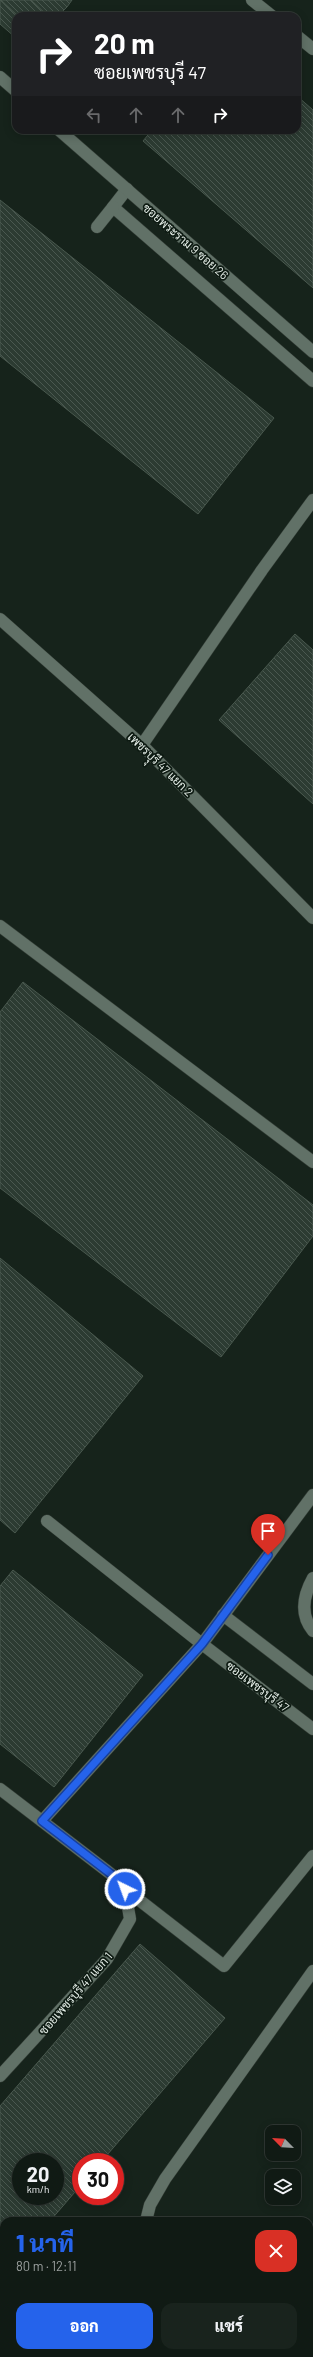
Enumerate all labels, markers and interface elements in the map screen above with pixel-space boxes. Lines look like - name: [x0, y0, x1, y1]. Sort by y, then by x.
- text: 20 m: [94, 26, 155, 60]
- icon: right: [28, 28, 80, 80]
- text: ซอยเพชรบุรี 47: [94, 61, 206, 83]
- icon: left: [83, 104, 105, 126]
- icon: ahead: [125, 104, 147, 126]
- icon: ahead: [167, 104, 189, 126]
- icon: right: [209, 104, 231, 126]
- street label: ซอยพระราม 9 ซอย 26: [140, 200, 232, 282]
- street label: เพชรบุุรี 47 แยก 2: [121, 729, 197, 804]
- pin: [251, 1514, 285, 1555]
- icon: arrive: [257, 1520, 279, 1542]
- street label: ซอยเพชรบุรี 47: [222, 1658, 292, 1717]
- position arrow: [104, 1868, 146, 1910]
- street label: ซอยเพชรบุรี 47 แยก 1: [35, 1949, 117, 2039]
- north arrow: [265, 2125, 301, 2161]
- map controls: [265, 2125, 301, 2205]
- speed limit sign: 30: [72, 2153, 124, 2205]
- text: 20: [27, 2162, 49, 2186]
- button: layers: [265, 2169, 301, 2205]
- text: km/h: [27, 2183, 49, 2195]
- text: 1 นาที: [16, 2228, 74, 2257]
- button: close: [255, 2230, 297, 2272]
- text: 80 m · 12:11: [16, 2258, 76, 2274]
- button: ออก: [16, 2303, 153, 2349]
- button: แชร์: [161, 2303, 297, 2349]

